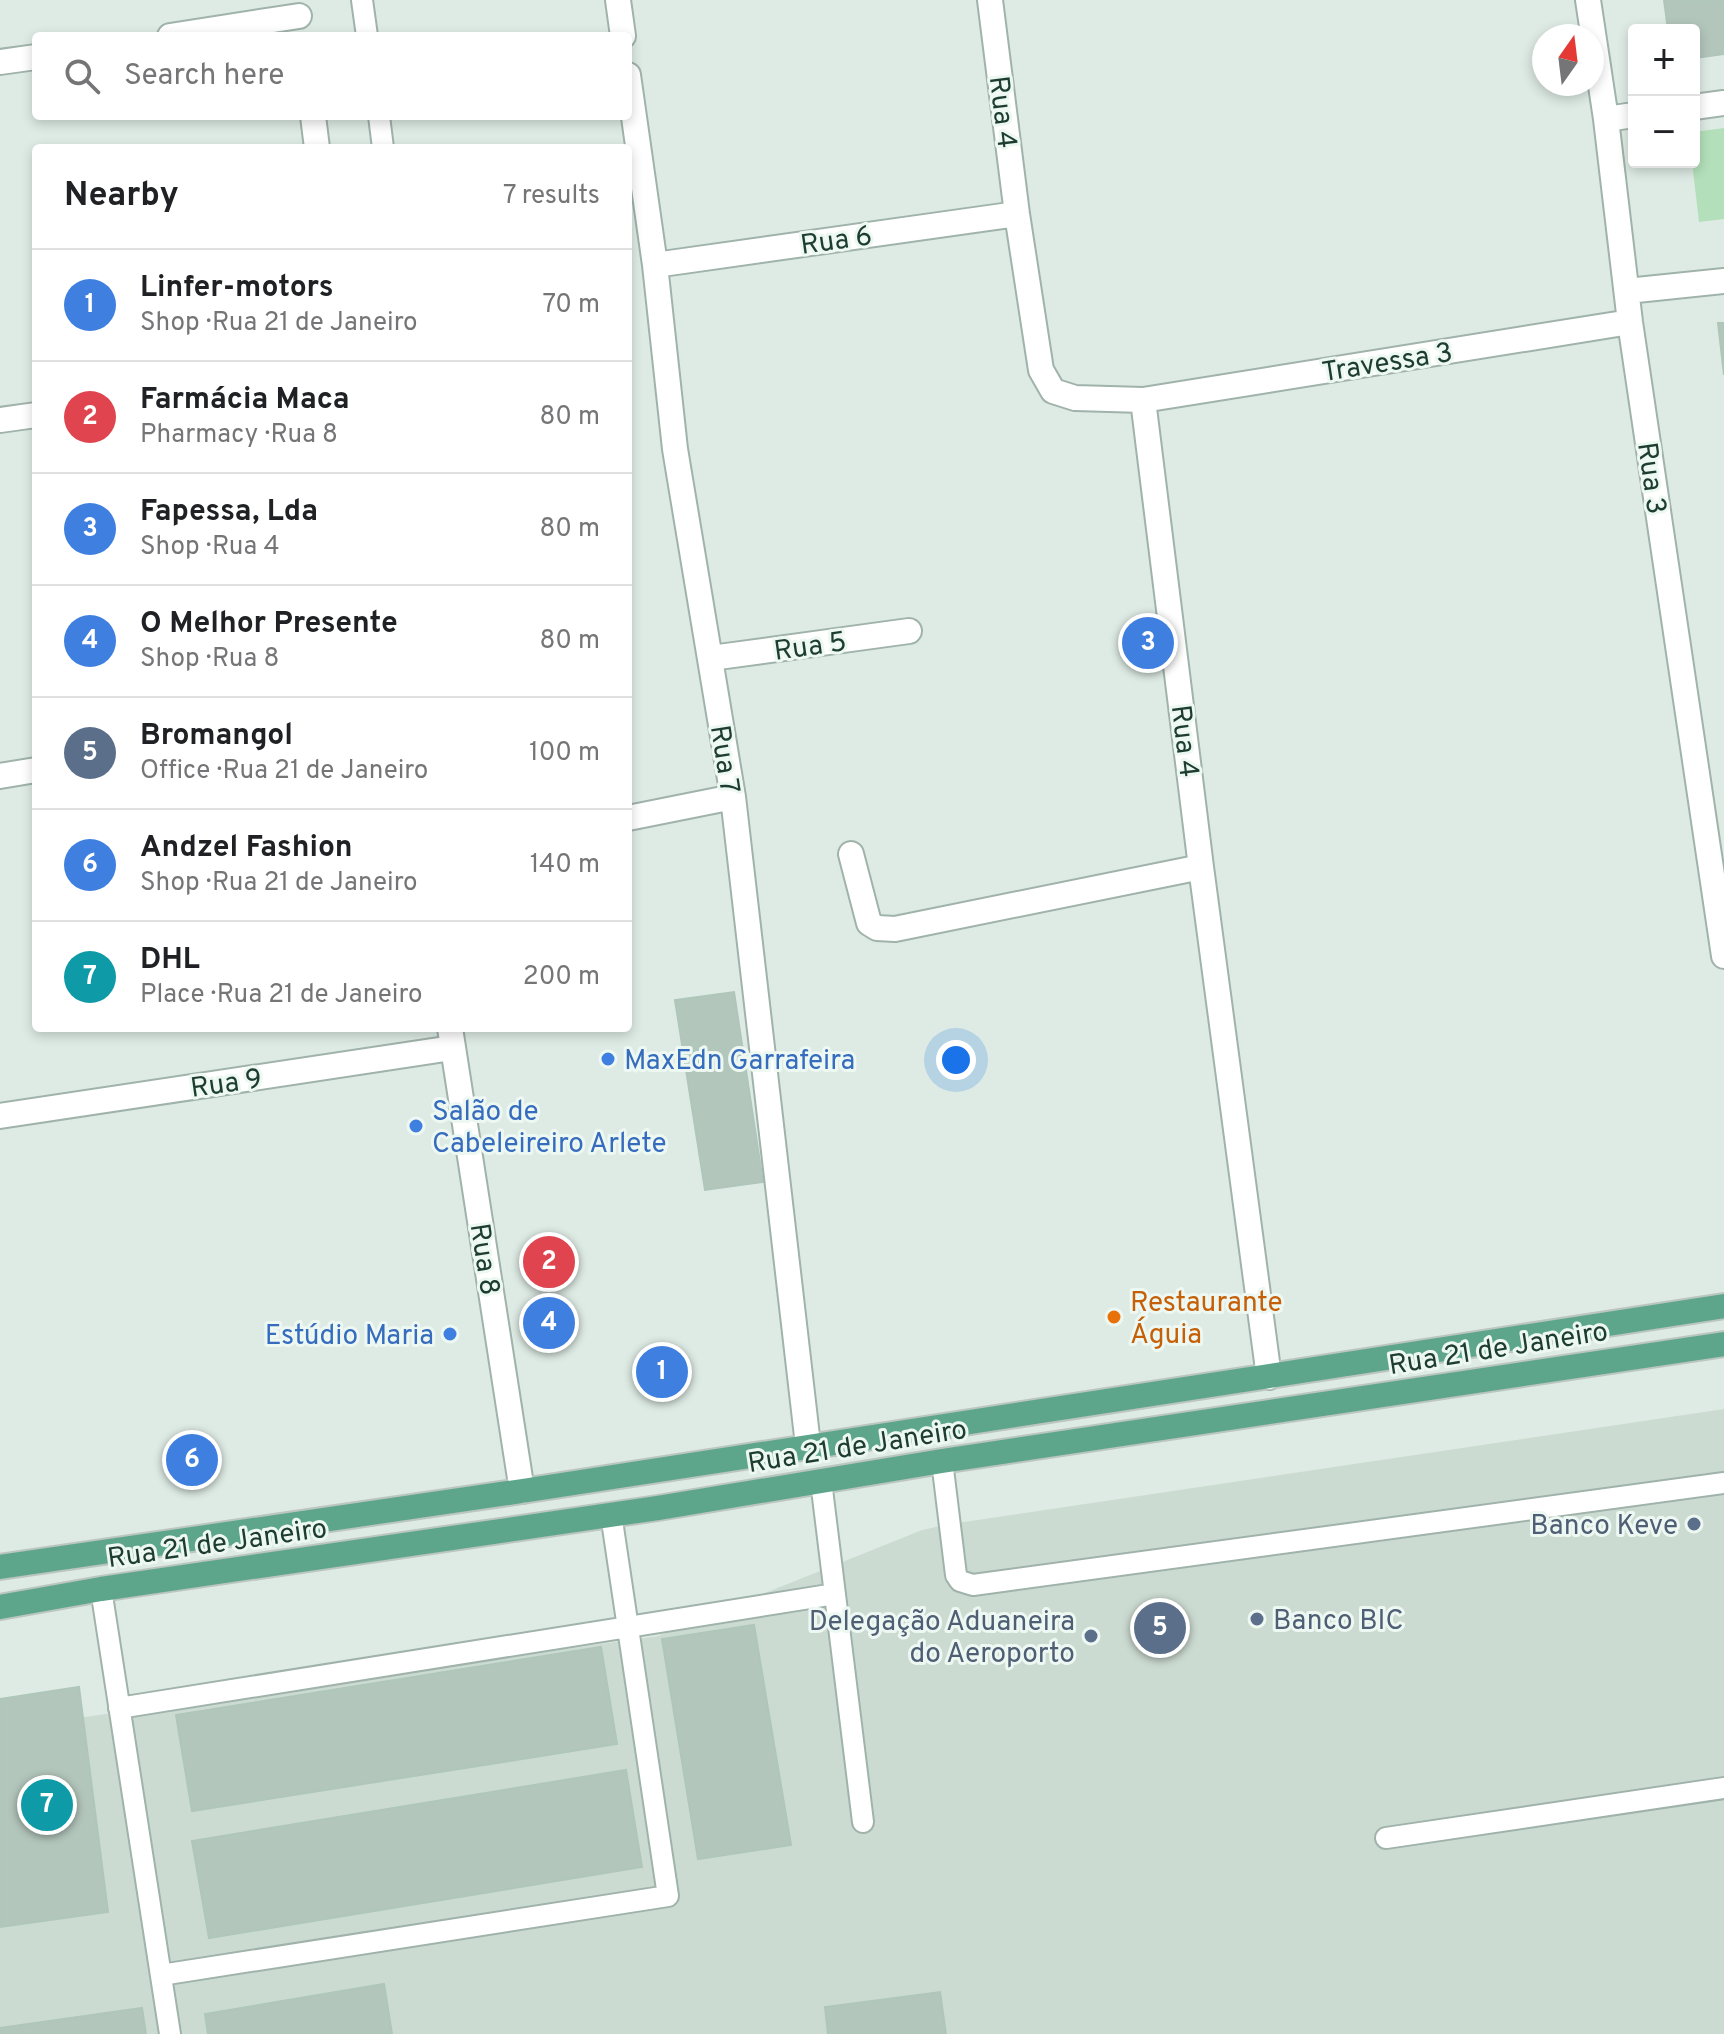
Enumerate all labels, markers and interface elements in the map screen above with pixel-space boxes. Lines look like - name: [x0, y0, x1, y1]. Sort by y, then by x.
- north arrow: [1532, 24, 1604, 96]
- map controls: [1628, 24, 1700, 168]
- button: +: [1628, 24, 1700, 96]
- search box: [32, 32, 632, 120]
- icon: search: [60, 54, 104, 98]
- text: Search here: [124, 58, 284, 95]
- street label: Rua 4: [979, 74, 1023, 151]
- button: −: [1628, 96, 1700, 168]
- text: Nearby: [64, 175, 179, 218]
- text: 7 results: [503, 180, 600, 213]
- street label: Rua 6: [798, 219, 875, 265]
- text: Linfer-motors: [140, 270, 334, 307]
- text: 1: [85, 289, 95, 322]
- text: 70 m: [542, 289, 600, 322]
- text: Shop · Rua 21 de Janeiro: [140, 307, 418, 340]
- street label: Travessa 3: [1319, 336, 1455, 392]
- text: Farmácia Maca: [140, 382, 350, 419]
- text: 2: [82, 401, 98, 434]
- text: 80 m: [540, 401, 600, 434]
- text: Pharmacy · Rua 8: [140, 419, 338, 452]
- street label: Rua 3: [1627, 440, 1673, 517]
- text: Fapessa, Lda: [140, 494, 318, 531]
- text: 3: [82, 513, 98, 546]
- text: 80 m: [540, 513, 600, 546]
- text: Shop · Rua 4: [140, 531, 280, 564]
- text: O Melhor Presente: [140, 606, 398, 643]
- pin: 3: [1122, 613, 1174, 673]
- text: 4: [82, 625, 98, 658]
- text: 80 m: [540, 625, 600, 658]
- street label: Rua 5: [772, 625, 849, 671]
- text: Shop · Rua 8: [140, 643, 279, 676]
- street label: Rua 4: [1161, 703, 1205, 780]
- text: Bromangol: [140, 718, 293, 755]
- street label: Rua 7: [700, 723, 746, 796]
- text: 5: [82, 737, 98, 770]
- text: 100 m: [529, 737, 600, 770]
- text: Office · Rua 21 de Janeiro: [140, 755, 428, 788]
- text: Andzel Fashion: [140, 830, 353, 867]
- text: 6: [82, 849, 98, 882]
- text: 140 m: [530, 849, 600, 882]
- text: Shop · Rua 21 de Janeiro: [140, 867, 418, 900]
- text: DHL: [140, 942, 200, 979]
- text: 7: [83, 961, 97, 994]
- text: 200 m: [523, 961, 600, 994]
- text: Place · Rua 21 de Janeiro: [140, 979, 422, 1012]
- your location: [936, 1040, 976, 1080]
- place label: MaxEdn Garrafeira: [624, 1044, 855, 1080]
- marker: MaxEdn Garrafeira: [599, 1050, 617, 1068]
- street label: Rua 9: [188, 1062, 265, 1108]
- place label: Salão de Cabeleireiro Arlete: [432, 1095, 667, 1163]
- marker: Salão de Cabeleireiro Arlete: [407, 1117, 425, 1135]
- street label: Rua 8: [460, 1221, 506, 1298]
- pin: 2: [523, 1232, 575, 1292]
- place label: Restaurante Águia: [1130, 1286, 1283, 1354]
- pin: 4: [523, 1293, 575, 1353]
- marker: Restaurante Águia: [1105, 1308, 1123, 1326]
- street label: Rua 21 de Janeiro: [1386, 1315, 1611, 1385]
- place label: Estúdio Maria: [265, 1319, 434, 1355]
- marker: Estúdio Maria: [441, 1325, 459, 1343]
- pin: 1: [636, 1342, 688, 1402]
- street label: Rua 21 de Janeiro: [745, 1413, 970, 1483]
- pin: 6: [166, 1430, 218, 1490]
- place label: Banco Keve: [1530, 1509, 1678, 1545]
- street label: Rua 21 de Janeiro: [105, 1512, 330, 1578]
- marker: Banco Keve: [1685, 1515, 1703, 1533]
- pin: 5: [1134, 1598, 1186, 1658]
- place label: Banco BIC: [1273, 1604, 1404, 1640]
- place label: Delegação Aduaneira do Aeroporto: [809, 1605, 1075, 1673]
- marker: Banco BIC: [1248, 1610, 1266, 1628]
- marker: Delegação Aduaneira do Aeroporto: [1082, 1627, 1100, 1645]
- pin: 7: [21, 1775, 73, 1835]

